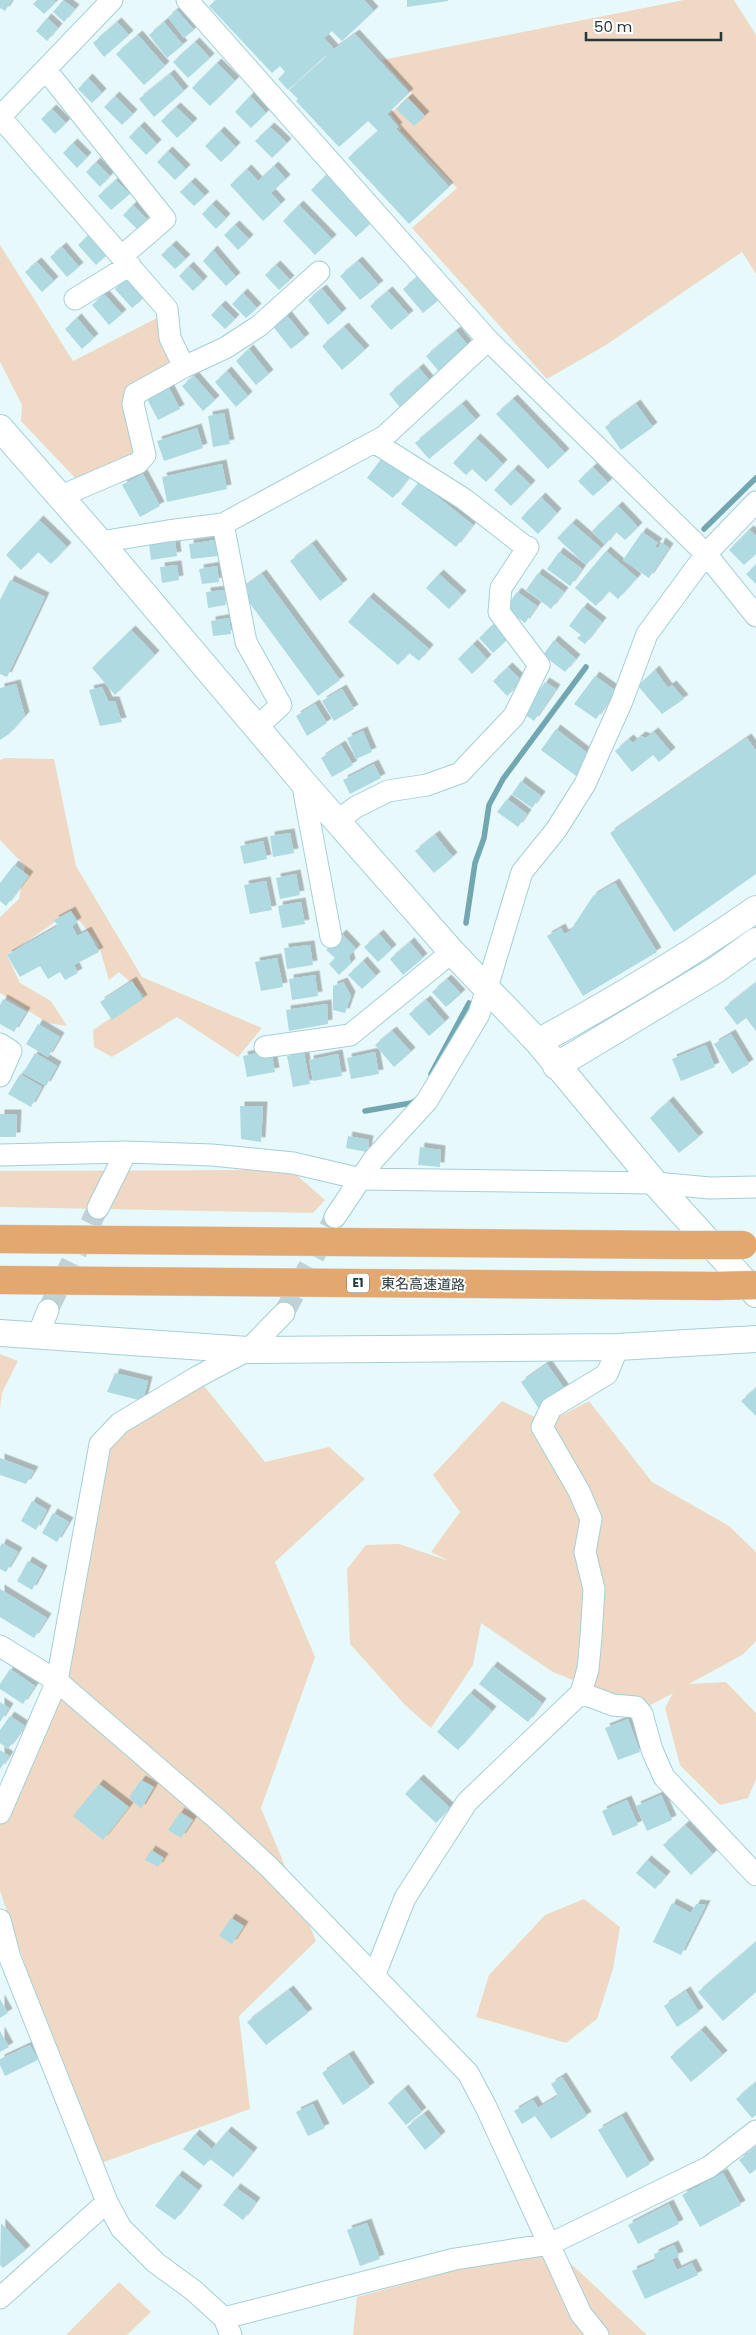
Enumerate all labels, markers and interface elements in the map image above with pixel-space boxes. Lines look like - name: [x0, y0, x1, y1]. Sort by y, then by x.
- scale bar: [586, 10, 721, 42]
- text: 50 m: [594, 16, 632, 37]
- street label: 東名高速道路: [381, 1273, 465, 1295]
- road number: E1: [347, 1274, 369, 1292]

